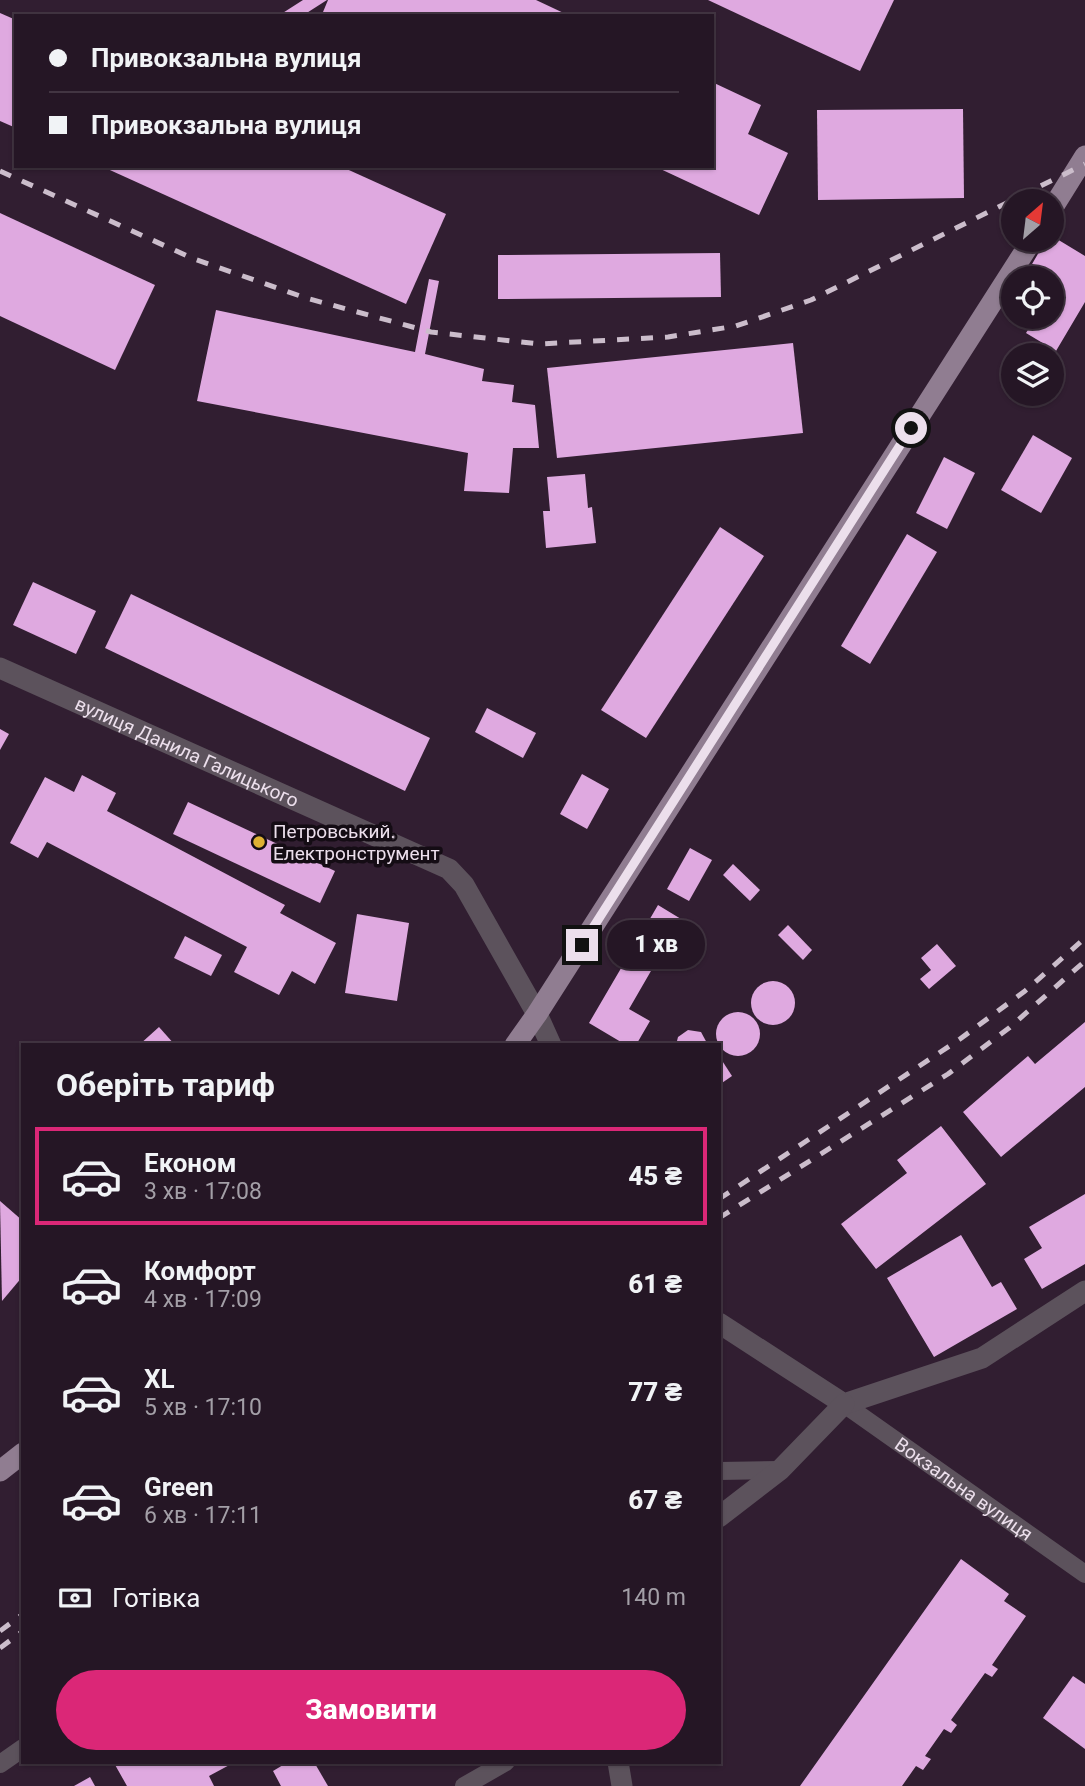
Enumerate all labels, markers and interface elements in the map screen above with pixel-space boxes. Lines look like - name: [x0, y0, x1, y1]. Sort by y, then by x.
- text: Привокзальна вулиця: [91, 43, 362, 73]
- text: Привокзальна вулиця: [91, 110, 362, 140]
- north arrow: [1001, 189, 1064, 252]
- map controls: [1001, 189, 1064, 406]
- button: locate: [1001, 266, 1064, 329]
- button: layers: [1001, 343, 1064, 406]
- route start: [895, 412, 927, 444]
- street label: вулиця Данила Галицького: [72, 692, 302, 812]
- place label: Петровський. Електронструмент: [273, 820, 440, 865]
- marker: Петровський. Електронструмент: [251, 834, 267, 850]
- callout: 1 хв: [606, 920, 704, 970]
- route end: [566, 929, 598, 961]
- text: 1 хв: [634, 931, 678, 958]
- text: Оберіть тариф: [56, 1066, 275, 1104]
- icon: car: [60, 1145, 123, 1208]
- text: Економ: [144, 1148, 236, 1178]
- text: 45 ₴: [628, 1161, 682, 1191]
- text: 3 хв · 17:08: [144, 1178, 262, 1205]
- icon: car: [60, 1253, 123, 1316]
- text: Комфорт: [144, 1256, 256, 1286]
- text: 61 ₴: [628, 1269, 682, 1299]
- text: 4 хв · 17:09: [144, 1286, 262, 1313]
- icon: car: [60, 1361, 123, 1424]
- text: XL: [144, 1364, 175, 1394]
- text: 77 ₴: [628, 1377, 682, 1407]
- text: 5 хв · 17:10: [144, 1394, 262, 1421]
- street label: Вокзальна вулиця: [891, 1432, 1038, 1545]
- icon: car: [60, 1469, 123, 1532]
- text: Green: [144, 1472, 214, 1502]
- text: 67 ₴: [628, 1485, 682, 1515]
- text: 6 хв · 17:11: [144, 1502, 262, 1529]
- icon: cash: [56, 1579, 94, 1617]
- text: Готівка: [112, 1583, 201, 1613]
- text: 140 m: [621, 1584, 686, 1611]
- button: Замовити: [56, 1670, 686, 1750]

